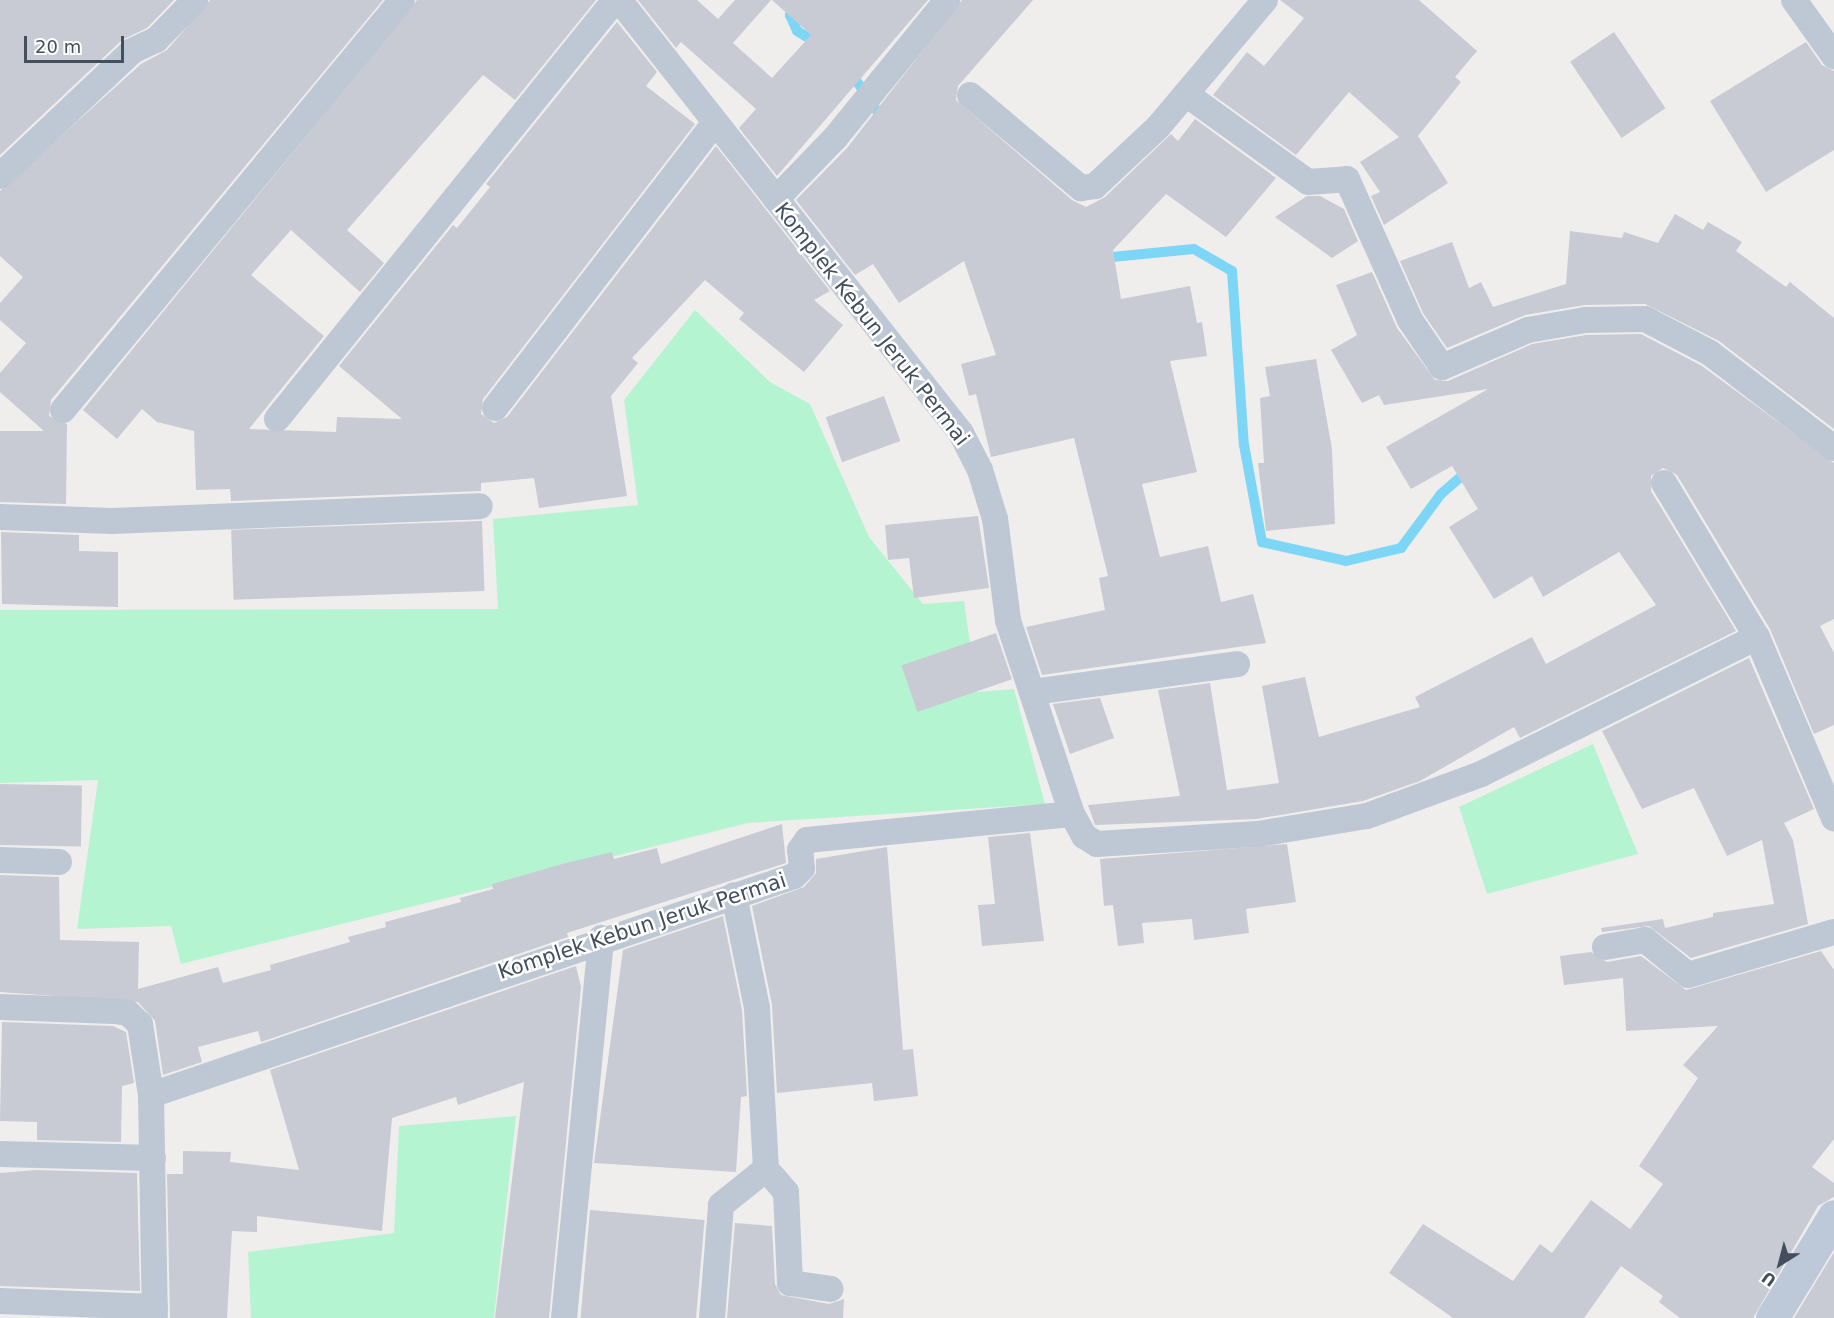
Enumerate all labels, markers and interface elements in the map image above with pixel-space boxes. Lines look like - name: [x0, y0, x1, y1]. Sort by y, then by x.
- scale bar: [27, 24, 128, 62]
- text: 20 m: [35, 36, 81, 57]
- street label: Komplek Kebun Jeruk Permai: [769, 198, 975, 450]
- street label: Komplek Kebun Jeruk Permai: [495, 867, 789, 985]
- north arrow: [1750, 1234, 1810, 1294]
- text: U: [1758, 1267, 1780, 1290]

